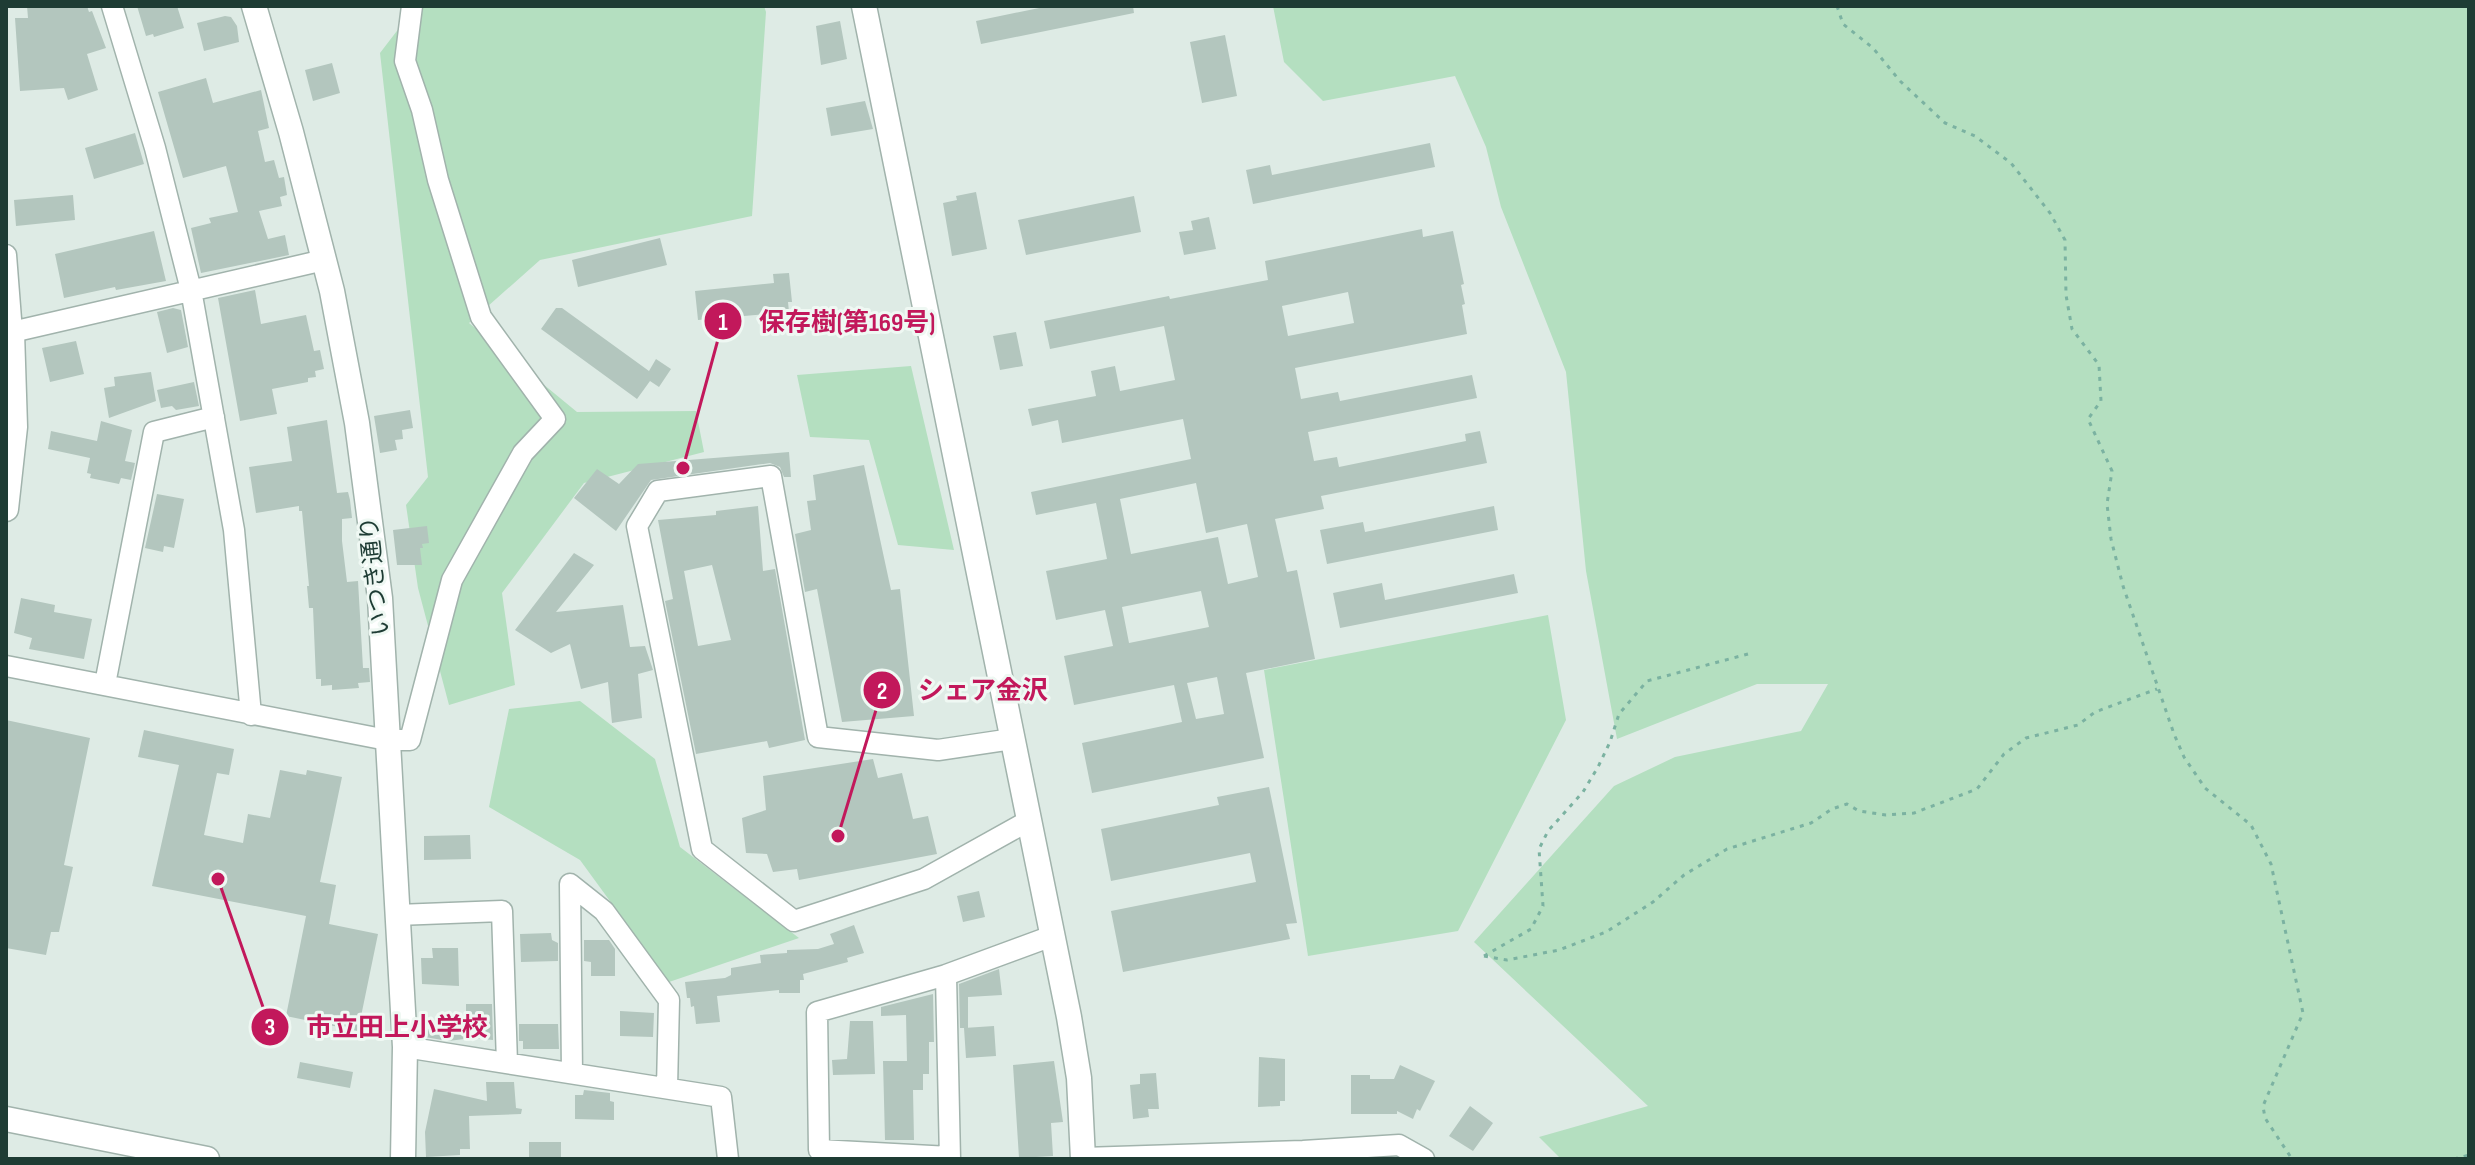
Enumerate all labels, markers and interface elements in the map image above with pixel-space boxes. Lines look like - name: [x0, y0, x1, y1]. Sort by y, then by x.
- callout: 保存樹(第169号): [703, 296, 951, 346]
- text: 1: [718, 308, 728, 337]
- text: 保存樹(第169号): [759, 308, 935, 339]
- street label: いつき通り: [354, 515, 396, 637]
- callout: シェア金沢: [862, 665, 1064, 715]
- text: シェア金沢: [918, 676, 1048, 707]
- text: 2: [877, 677, 887, 706]
- callout: 市立田上小学校: [250, 1002, 504, 1052]
- text: 3: [265, 1013, 275, 1042]
- text: 市立田上小学校: [306, 1013, 488, 1044]

